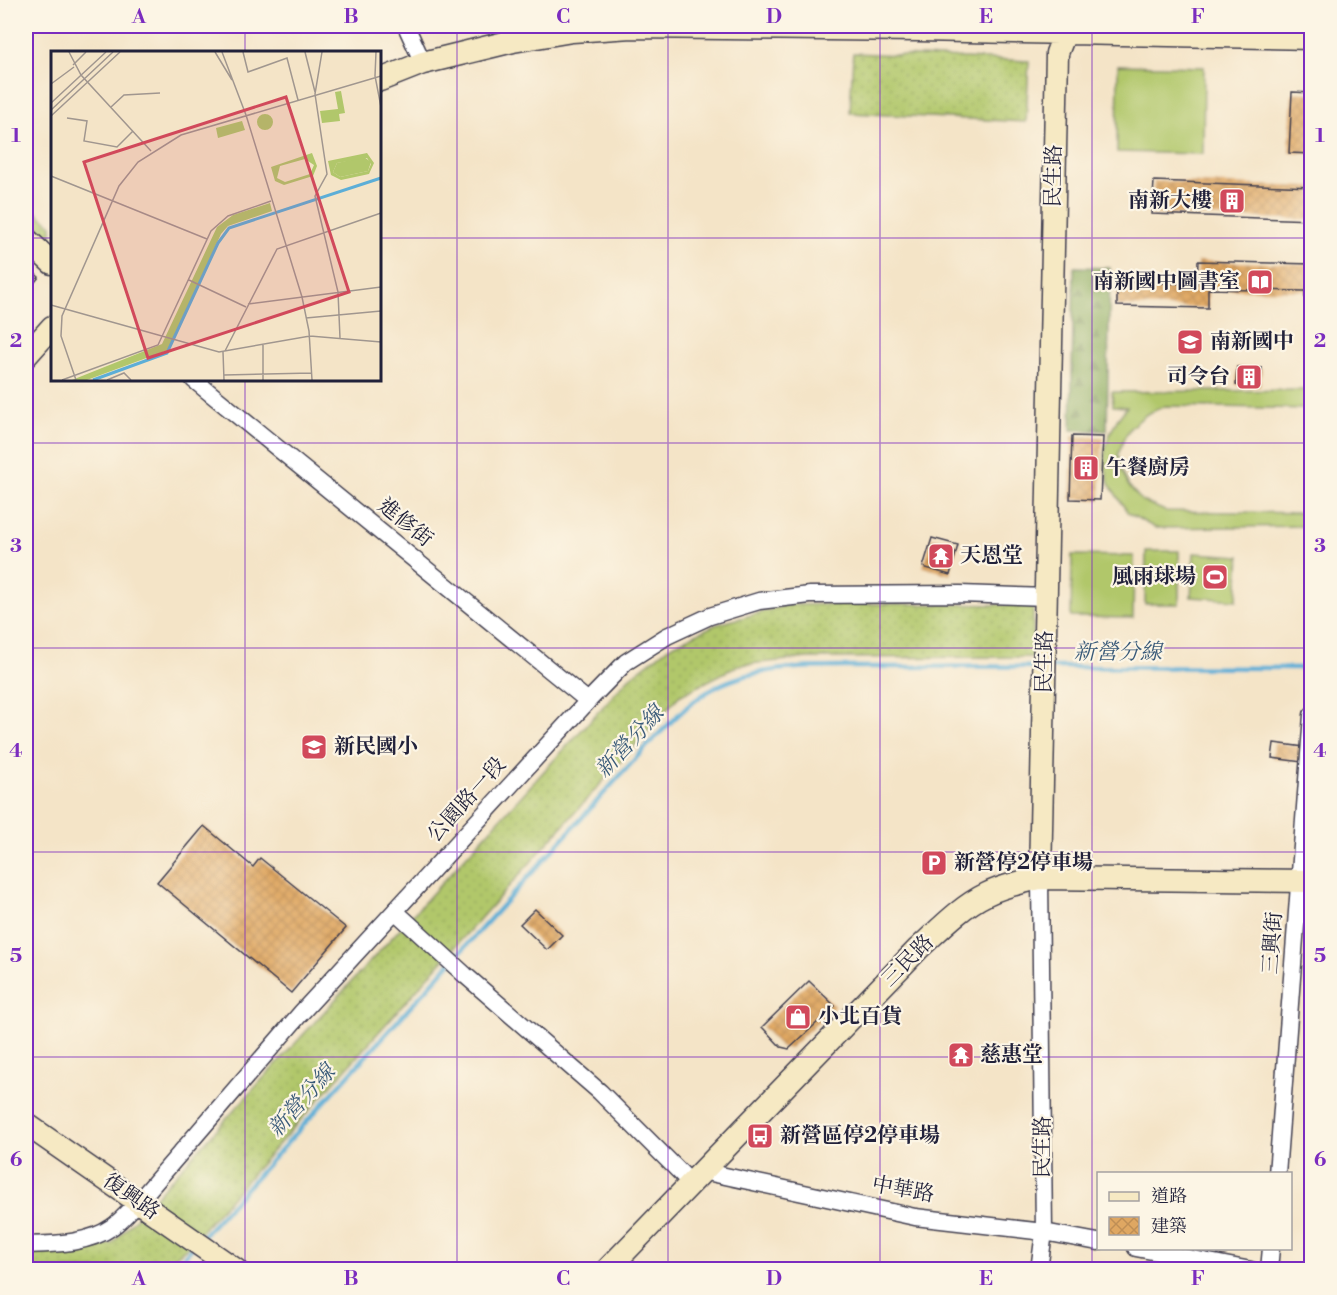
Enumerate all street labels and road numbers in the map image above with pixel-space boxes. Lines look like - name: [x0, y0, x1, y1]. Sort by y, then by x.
- street label: 民生路: [1040, 144, 1068, 208]
- street label: 進修街: [372, 493, 438, 553]
- street label: 民生路: [1031, 630, 1059, 694]
- street label: 公園路一段: [422, 752, 512, 848]
- street label: 三興街: [1258, 911, 1288, 975]
- street label: 三民路: [877, 930, 939, 992]
- street label: 民生路: [1030, 1116, 1056, 1179]
- street label: 復興路: [98, 1168, 164, 1226]
- street label: 中華路: [870, 1172, 936, 1208]

